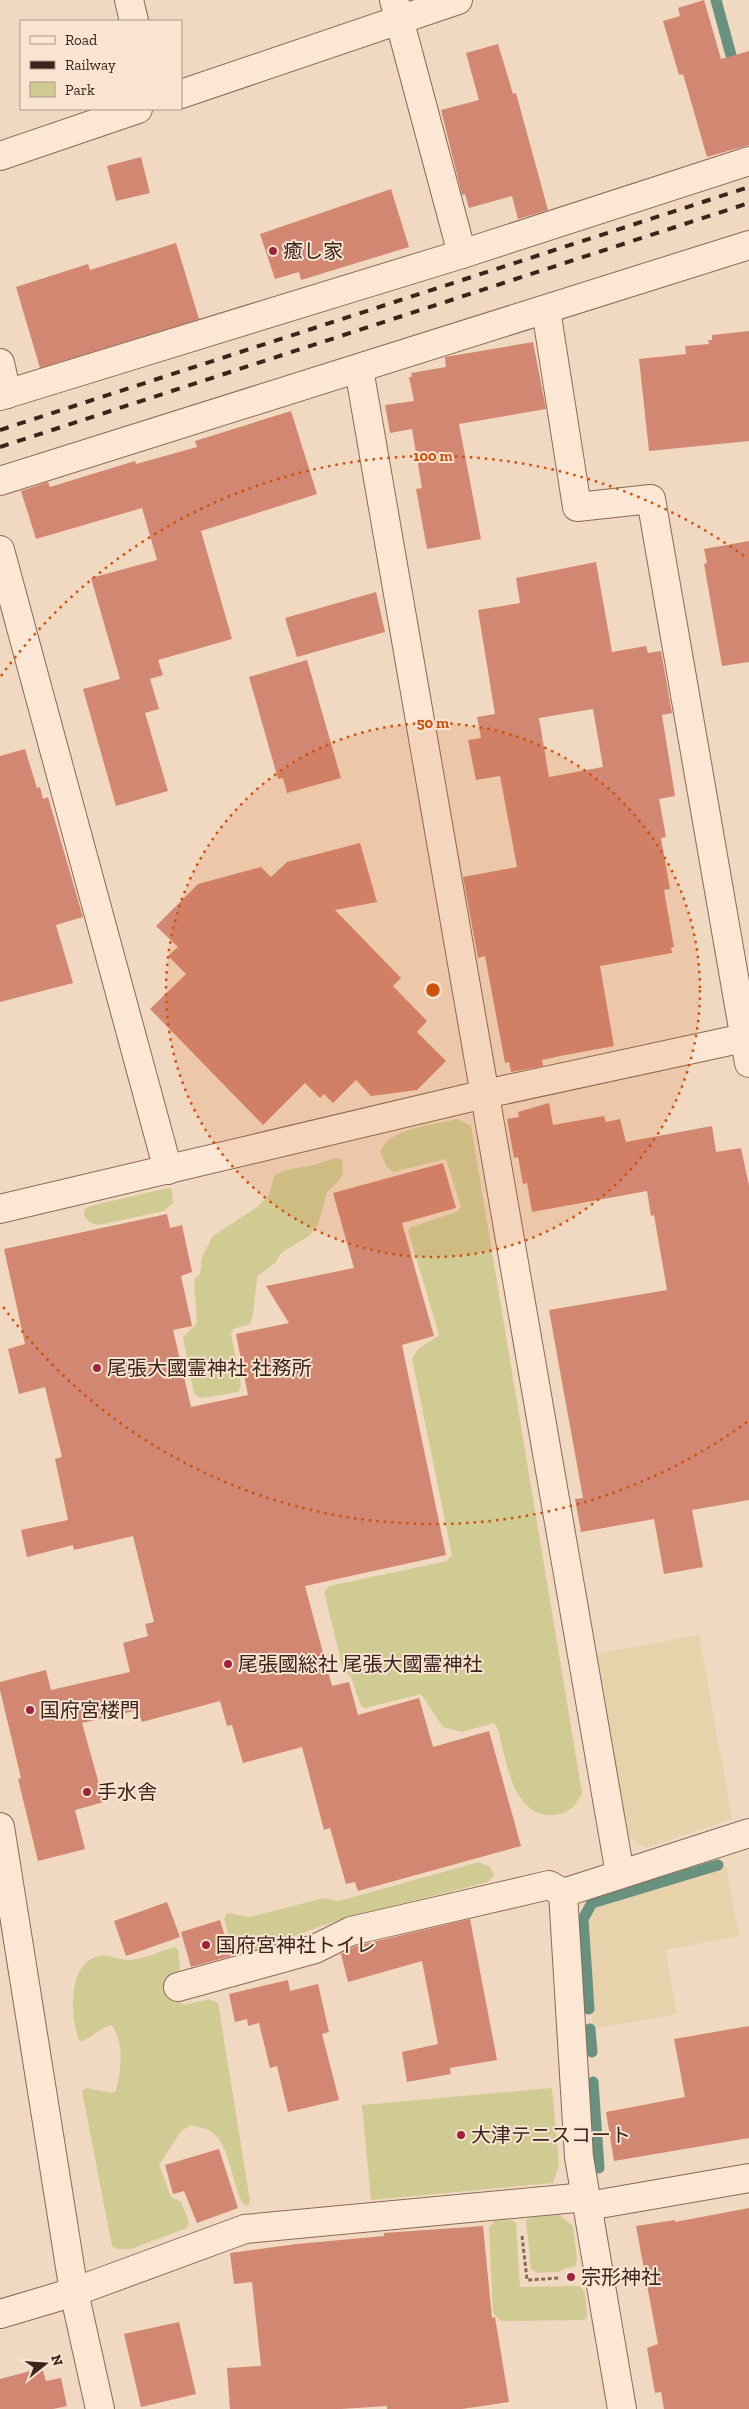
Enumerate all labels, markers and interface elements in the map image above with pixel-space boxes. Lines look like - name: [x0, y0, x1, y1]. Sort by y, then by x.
- legend: [20, 20, 182, 110]
- text: Road: [65, 31, 98, 49]
- text: Railway: [65, 56, 116, 74]
- text: Park: [65, 81, 95, 99]
- place label: 癒し家: [283, 239, 343, 263]
- marker: 癒し家: [267, 245, 279, 257]
- text: 100 m: [413, 447, 453, 465]
- text: 50 m: [417, 714, 449, 732]
- centre of rings: [424, 981, 442, 999]
- place label: 尾張大國霊神社 社務所: [107, 1356, 312, 1380]
- marker: 尾張大國霊神社 社務所: [91, 1362, 103, 1374]
- place label: 尾張國総社 尾張大國霊神社: [238, 1652, 483, 1676]
- marker: 尾張國総社 尾張大國霊神社: [222, 1658, 234, 1670]
- place label: 国府宮楼門: [40, 1698, 140, 1722]
- marker: 国府宮楼門: [24, 1704, 36, 1716]
- place label: 手水舎: [97, 1780, 157, 1804]
- marker: 手水舎: [81, 1786, 93, 1798]
- place label: 国府宮神社トイレ: [216, 1933, 376, 1957]
- marker: 国府宮神社トイレ: [200, 1939, 212, 1951]
- place label: 大津テニスコート: [471, 2123, 631, 2147]
- marker: 大津テニスコート: [455, 2129, 467, 2141]
- place label: 宗形神社: [581, 2265, 661, 2289]
- marker: 宗形神社: [565, 2271, 577, 2283]
- north arrow: [20, 2339, 70, 2389]
- text: N: [47, 2353, 67, 2368]

